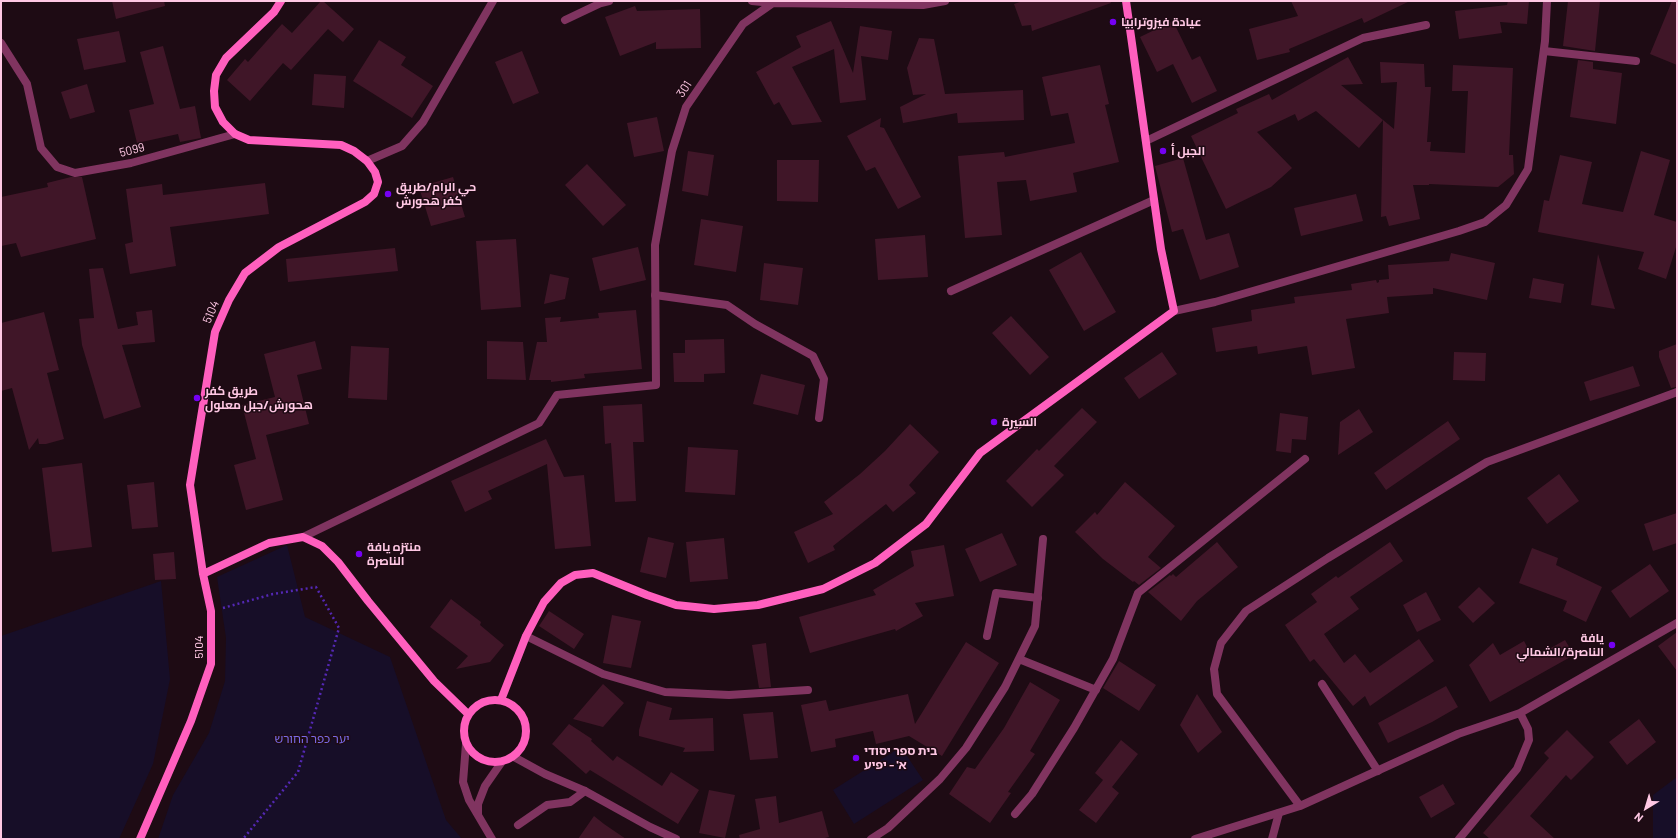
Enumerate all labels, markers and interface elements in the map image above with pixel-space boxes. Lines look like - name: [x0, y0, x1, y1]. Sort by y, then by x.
- place label: عيادة فيزوترابيا: [1121, 15, 1201, 29]
- marker: عيادة فيزوترابيا: [1108, 17, 1118, 27]
- street label: 301: [673, 78, 695, 100]
- street label: 5099: [118, 140, 146, 160]
- place label: الجبل أ: [1171, 144, 1205, 158]
- marker: الجبل أ: [1158, 146, 1168, 156]
- place label: حي الرام/طريق كفر هحورش: [396, 180, 476, 208]
- marker: حي الرام/طريق كفر هحورش: [383, 189, 393, 199]
- street label: 5104: [200, 298, 222, 326]
- place label: طريق كفر هحورش/جبل معلول: [205, 384, 313, 412]
- marker: طريق كفر هحورش/جبل معلول: [192, 393, 202, 403]
- place label: السيرة: [1002, 415, 1037, 429]
- marker: السيرة: [989, 417, 999, 427]
- place label: منتزه يافة الناصرة: [367, 540, 421, 568]
- marker: منتزه يافة الناصرة: [354, 549, 364, 559]
- place label: يافة الناصرة/الشمالي: [1516, 631, 1604, 659]
- street label: 5104: [192, 635, 206, 659]
- marker: يافة الناصرة/الشمالي: [1607, 640, 1617, 650]
- park label: יער כפר החורש: [274, 732, 350, 746]
- place label: בית ספר יסודי א' - יפיע: [864, 744, 937, 772]
- marker: בית ספר יסודי א' - יפיע: [851, 753, 861, 763]
- north arrow: [1626, 788, 1666, 828]
- text: N: [1631, 810, 1645, 825]

